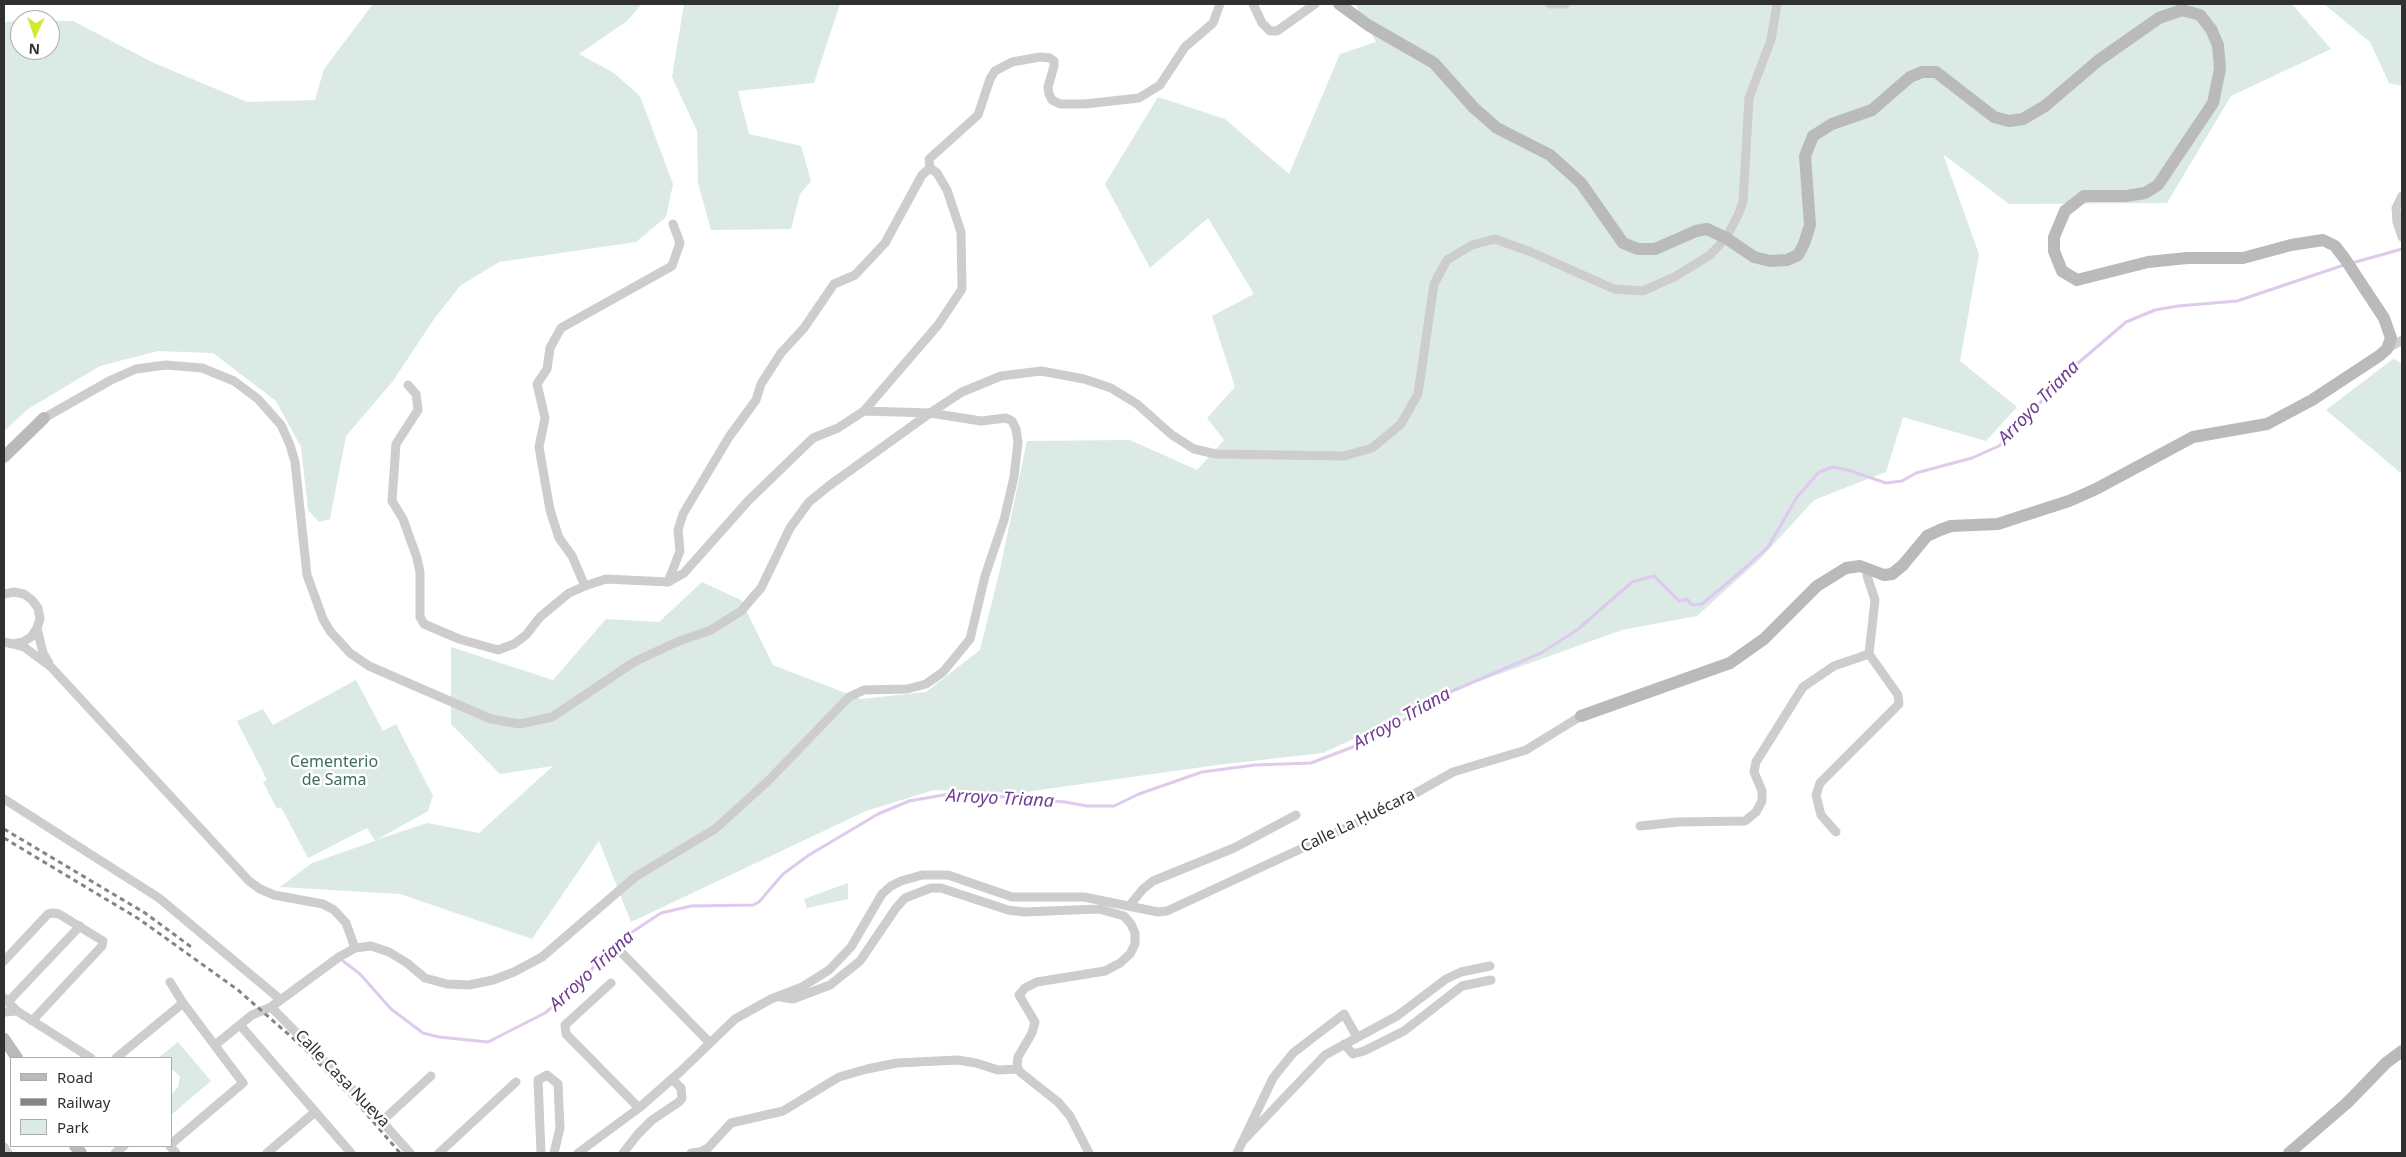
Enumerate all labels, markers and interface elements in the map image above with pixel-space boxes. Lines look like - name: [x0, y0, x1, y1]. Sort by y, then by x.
- north arrow: [10, 10, 60, 60]
- text: N: [28, 40, 40, 59]
- water label: Arroyo Triana: [1994, 357, 2084, 449]
- water label: Arroyo Triana: [1350, 683, 1454, 755]
- park label: Cementerio de Sama: [290, 752, 378, 790]
- water label: Arroyo Triana: [946, 785, 1054, 813]
- street label: Calle La Ḥuécara: [1298, 785, 1418, 857]
- water label: Arroyo Triana: [545, 926, 639, 1016]
- street label: Calle Casa Nueva: [291, 1026, 393, 1132]
- legend: [10, 1057, 172, 1147]
- text: Road: [57, 1067, 93, 1087]
- text: Railway: [57, 1092, 110, 1112]
- text: Park: [57, 1117, 89, 1137]

